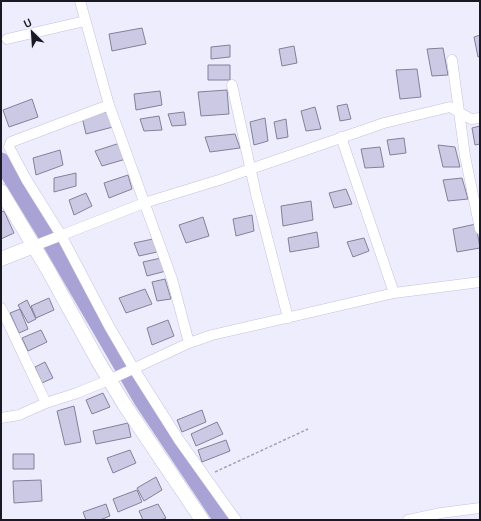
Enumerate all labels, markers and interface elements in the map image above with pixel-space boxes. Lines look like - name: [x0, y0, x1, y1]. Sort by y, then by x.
- north arrow: [12, 12, 52, 52]
- text: U: [21, 15, 34, 31]

